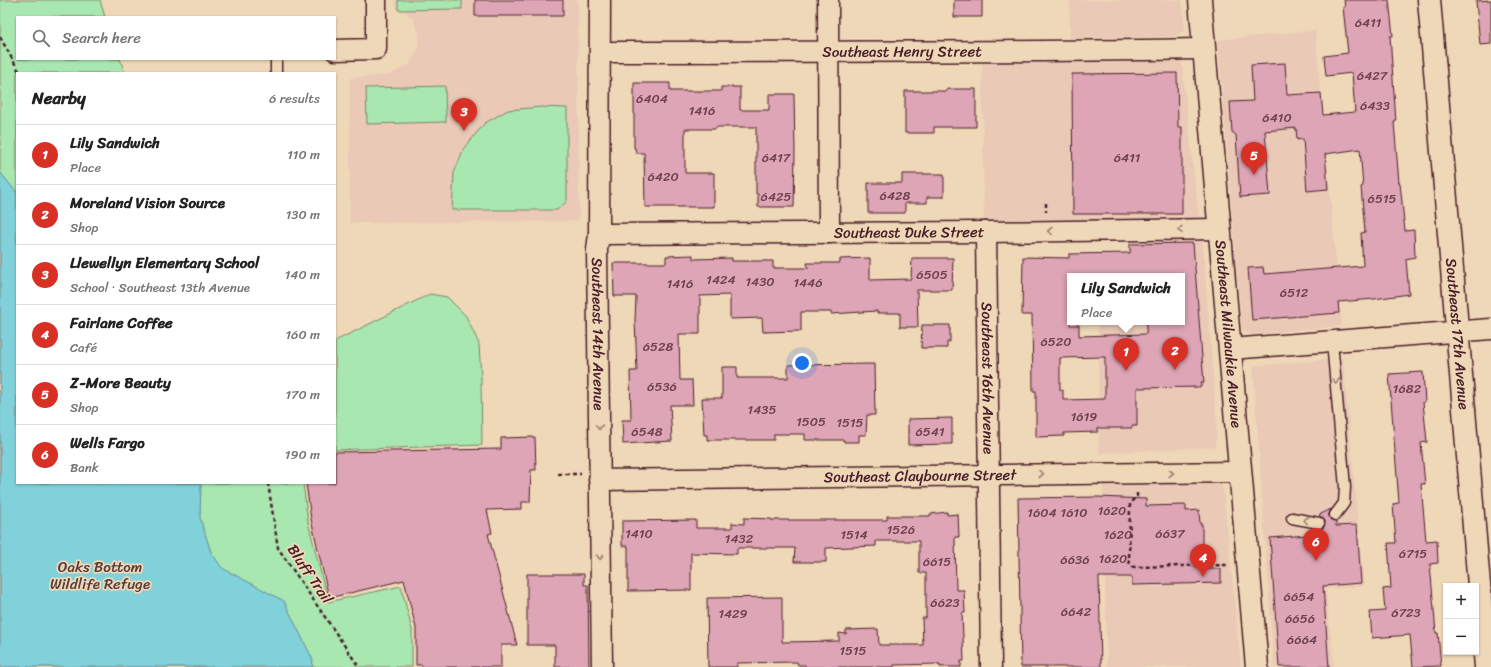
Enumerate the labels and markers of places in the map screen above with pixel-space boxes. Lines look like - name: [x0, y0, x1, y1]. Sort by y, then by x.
- pin: 3: [451, 98, 477, 131]
- pin: 5: [1241, 142, 1267, 175]
- pin: 2: [1162, 337, 1188, 370]
- pin: 1: [1113, 338, 1139, 371]
- pin: 6: [1303, 528, 1329, 561]
- pin: 4: [1190, 544, 1216, 577]

